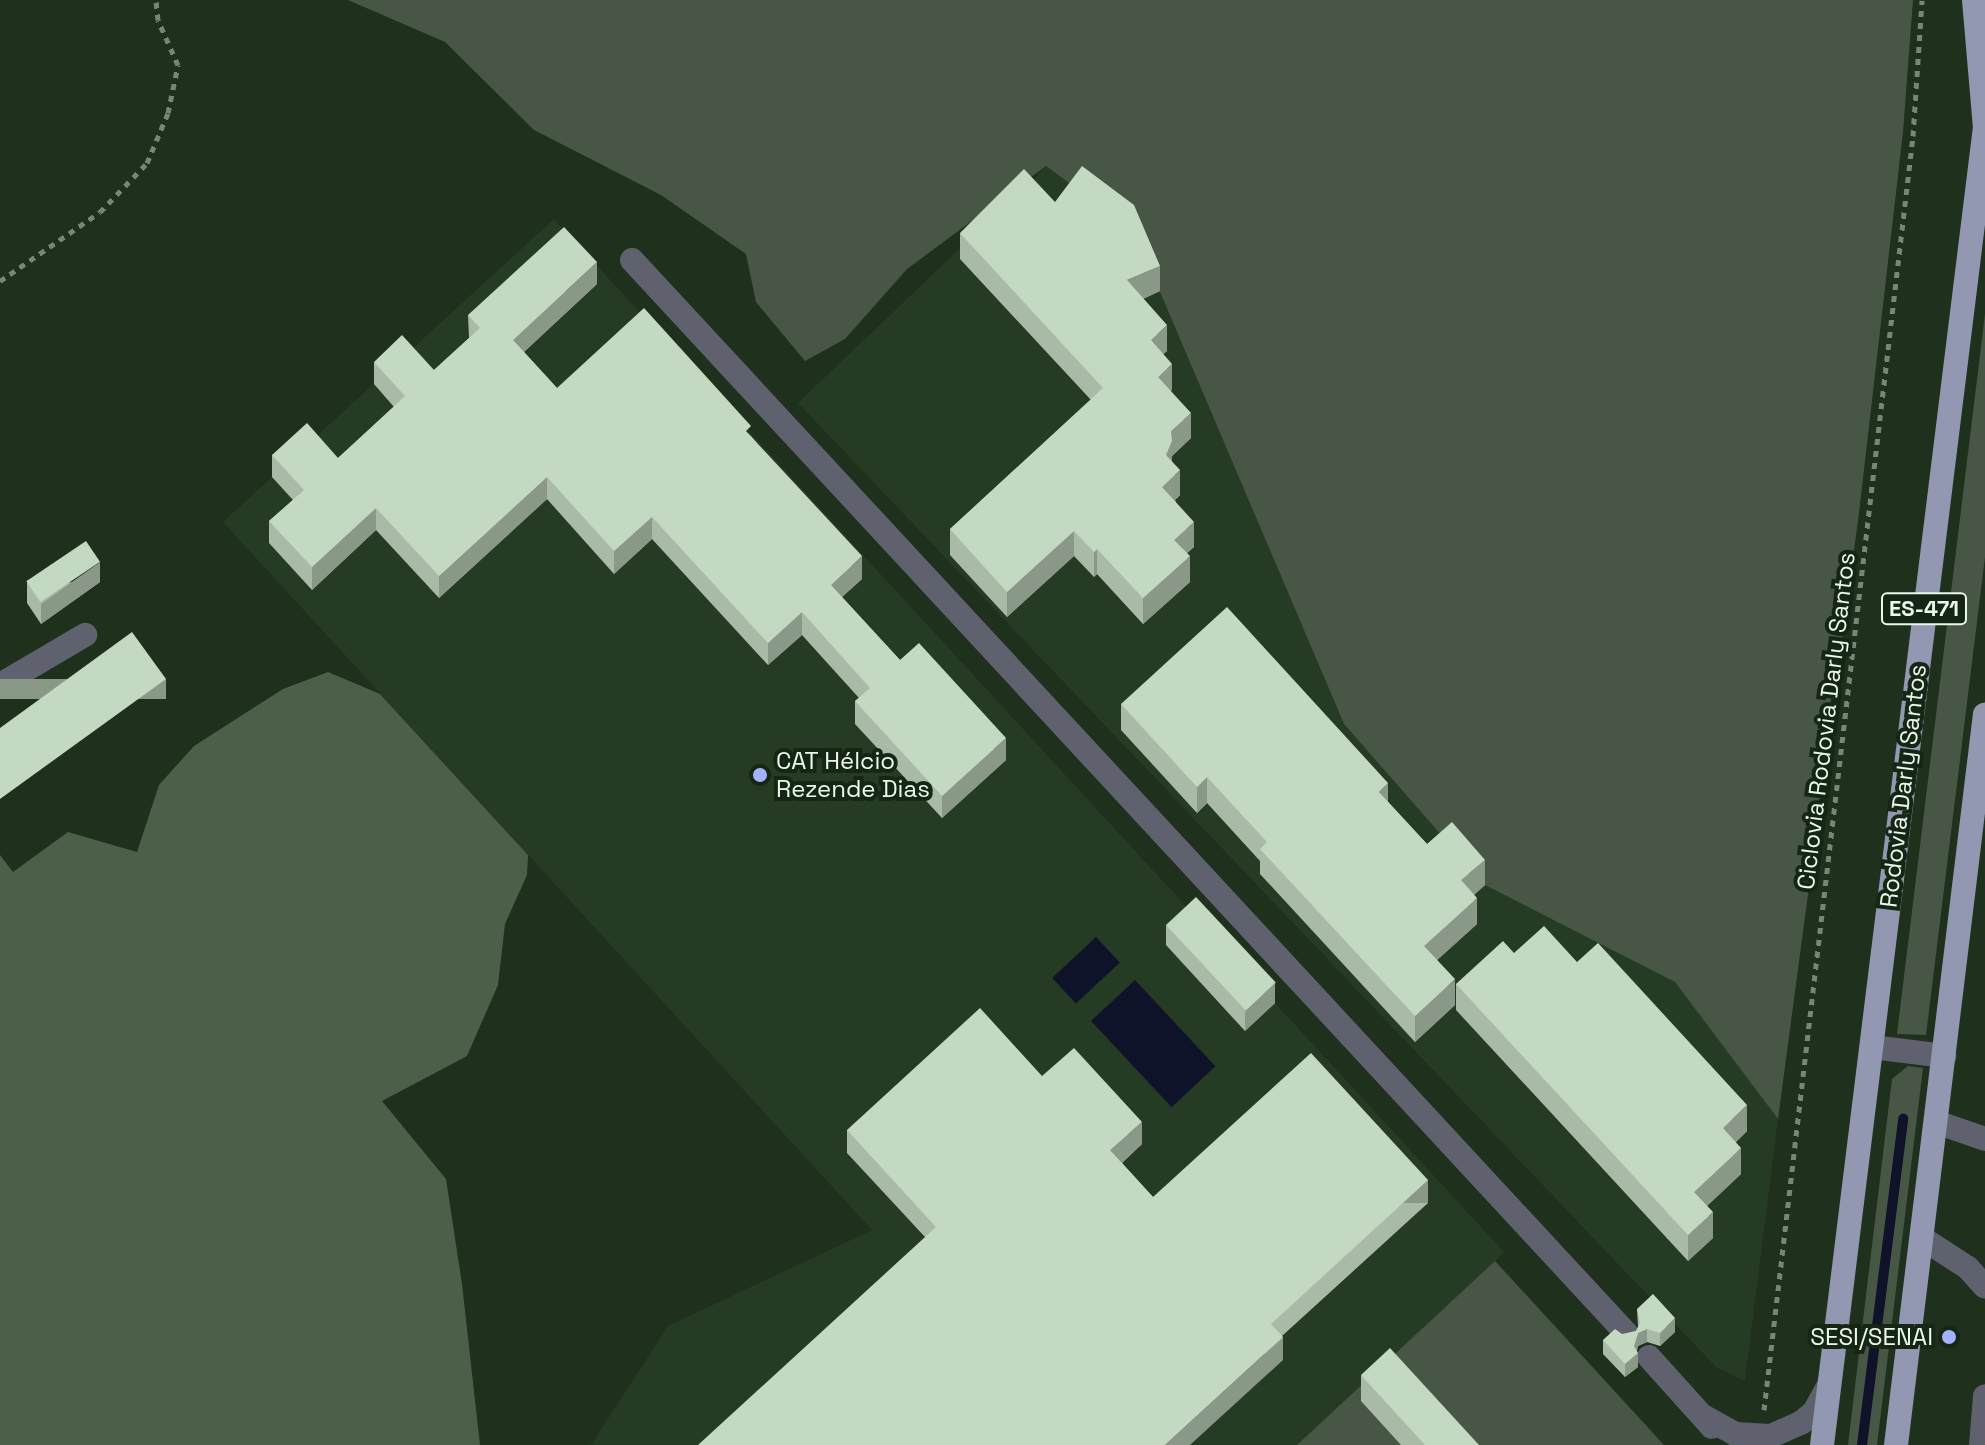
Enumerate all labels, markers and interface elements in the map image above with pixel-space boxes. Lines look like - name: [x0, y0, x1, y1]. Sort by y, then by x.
- street label: Ciclovia Rodovia Darly Santos: [1791, 551, 1861, 891]
- road number: ES-471: [1880, 591, 1968, 627]
- street label: Rodovia Darly Santos: [1874, 663, 1932, 909]
- place label: CAT Hélcio Rezende Dias: [776, 747, 930, 803]
- marker: CAT Hélcio Rezende Dias: [751, 766, 769, 784]
- place label: SESI/SENAI: [1810, 1323, 1933, 1351]
- marker: SESI/SENAI: [1940, 1328, 1958, 1346]

